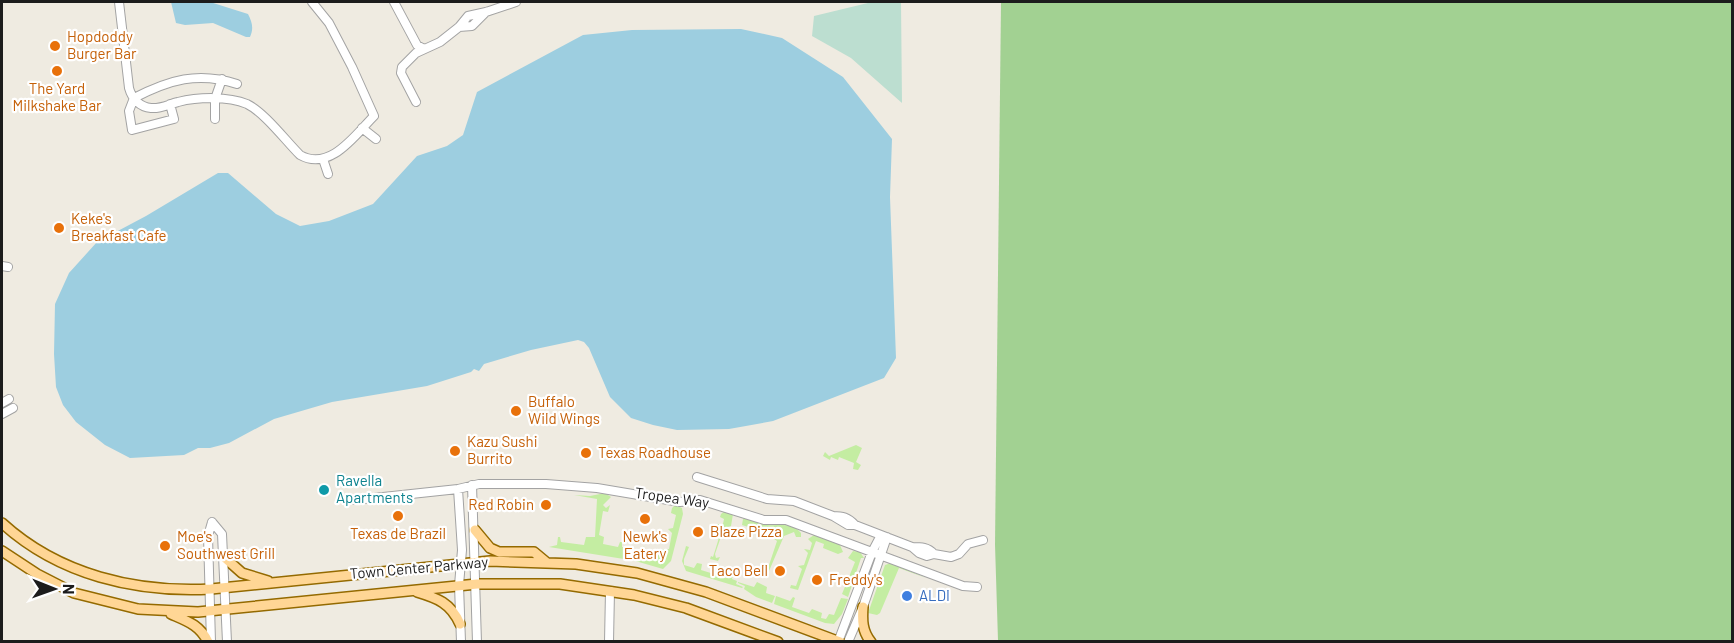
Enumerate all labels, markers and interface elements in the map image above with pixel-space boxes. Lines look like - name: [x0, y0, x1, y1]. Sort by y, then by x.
- place label: Hopdoddy Burger Bar: [67, 27, 137, 62]
- marker: Hopdoddy Burger Bar: [48, 39, 62, 53]
- marker: The Yard Milkshake Bar: [50, 64, 64, 78]
- place label: The Yard Milkshake Bar: [12, 79, 102, 114]
- place label: Keke's Breakfast Cafe: [71, 209, 167, 244]
- marker: Keke's Breakfast Cafe: [52, 221, 66, 235]
- place label: Buffalo Wild Wings: [528, 392, 600, 427]
- marker: Buffalo Wild Wings: [509, 404, 523, 418]
- place label: Kazu Sushi Burrito: [467, 432, 537, 467]
- place label: Texas Roadhouse: [598, 443, 711, 461]
- marker: Kazu Sushi Burrito: [448, 444, 462, 458]
- marker: Texas Roadhouse: [579, 446, 593, 460]
- place label: Ravella Apartments: [336, 471, 413, 506]
- marker: Ravella Apartments: [317, 483, 331, 497]
- street label: Tropea Way: [634, 483, 711, 511]
- place label: Red Robin: [468, 495, 534, 513]
- marker: Red Robin: [539, 498, 553, 512]
- marker: Texas de Brazil: [391, 509, 405, 523]
- marker: Newk's Eatery: [638, 512, 652, 526]
- place label: Blaze Pizza: [710, 522, 782, 540]
- place label: Texas de Brazil: [350, 524, 446, 542]
- marker: Blaze Pizza: [691, 525, 705, 539]
- place label: Moe's Southwest Grill: [177, 527, 275, 562]
- place label: Newk's Eatery: [622, 527, 668, 562]
- marker: Moe's Southwest Grill: [158, 539, 172, 553]
- street label: Town Center Parkway: [349, 552, 489, 582]
- north arrow: [24, 559, 84, 619]
- place label: Taco Bell: [709, 561, 768, 579]
- marker: Taco Bell: [773, 564, 787, 578]
- place label: Freddy's: [829, 570, 883, 588]
- marker: Freddy's: [810, 573, 824, 587]
- text: N: [60, 584, 79, 595]
- place label: ALDI: [919, 586, 950, 604]
- marker: ALDI: [900, 589, 914, 603]

